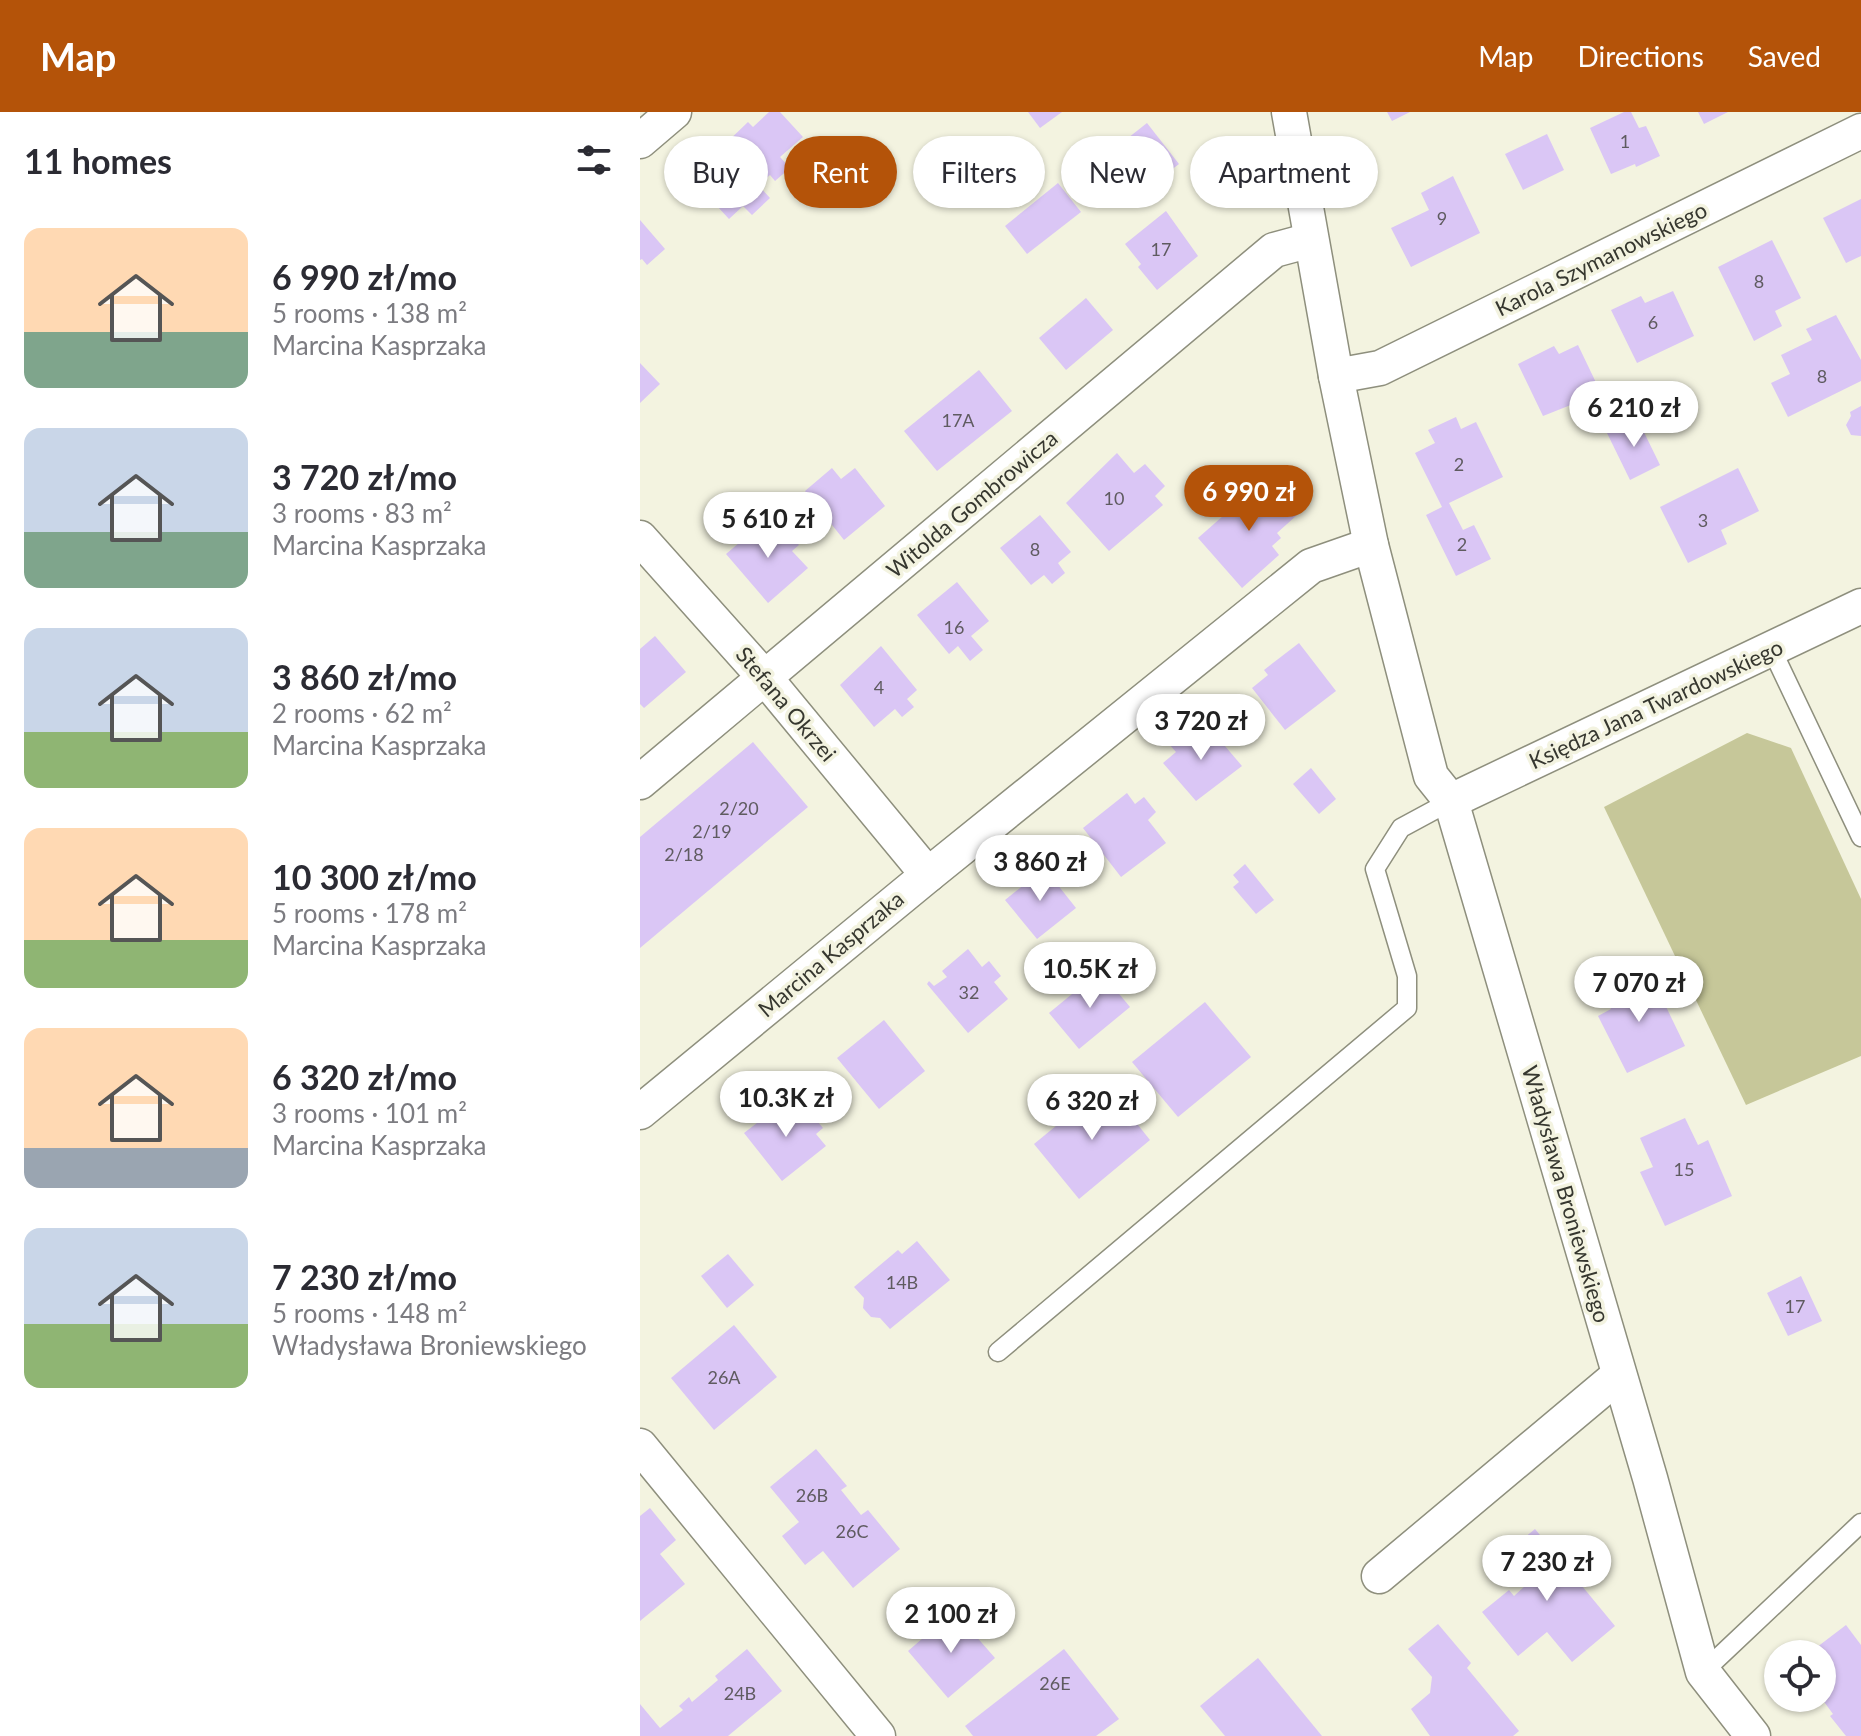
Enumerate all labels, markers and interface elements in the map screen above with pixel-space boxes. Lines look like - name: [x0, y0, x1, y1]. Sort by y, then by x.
- text: Map: [40, 33, 116, 79]
- text: Map: [1478, 39, 1533, 73]
- text: Directions: [1577, 39, 1704, 73]
- text: Saved: [1748, 39, 1821, 73]
- house number: 1: [1620, 130, 1630, 152]
- chip: Buy: [664, 136, 768, 208]
- chip: Rent: [784, 136, 897, 208]
- chip: Filters: [913, 136, 1045, 208]
- chip: New: [1061, 136, 1174, 208]
- chip: Apartment: [1190, 136, 1378, 208]
- icon: filters: [572, 138, 616, 182]
- text: 11 homes: [24, 140, 172, 181]
- street label: Karola Szymanowskiego: [1490, 196, 1711, 322]
- house number: 9: [1437, 207, 1447, 229]
- house number: 17: [1151, 238, 1171, 260]
- text: 6 990 zł/mo: [272, 256, 457, 297]
- icon: home: [88, 260, 184, 356]
- house number: 8: [1754, 270, 1764, 292]
- text: 5 rooms · 138 m²: [272, 297, 467, 329]
- house number: 6: [1648, 311, 1658, 333]
- text: Marcina Kasprzaka: [272, 329, 487, 361]
- house number: 8: [1817, 365, 1827, 387]
- pin: 6 210 zł: [1551, 381, 1717, 449]
- text: 6 210 zł: [1587, 391, 1681, 423]
- house number: 17A: [941, 409, 975, 431]
- street label: Witolda Gombrowicza: [881, 424, 1063, 583]
- house number: 2: [1454, 453, 1464, 475]
- text: 3 720 zł/mo: [272, 456, 457, 497]
- icon: home: [88, 460, 184, 556]
- pin: 6 990 zł: [1166, 465, 1332, 533]
- text: 6 990 zł: [1202, 475, 1296, 507]
- house number: 10: [1104, 487, 1124, 509]
- pin: 5 610 zł: [685, 492, 851, 560]
- text: 3 rooms · 83 m²: [272, 497, 452, 529]
- text: 5 610 zł: [721, 502, 815, 534]
- house number: 3: [1698, 509, 1708, 531]
- text: Marcina Kasprzaka: [272, 529, 487, 561]
- house number: 2: [1457, 533, 1467, 555]
- house number: 8: [1030, 538, 1040, 560]
- house number: 16: [944, 616, 964, 638]
- street label: Księdza Jana Twardowskiego: [1525, 633, 1787, 774]
- street label: Stefana Okrzei: [731, 641, 842, 767]
- text: 3 860 zł/mo: [272, 656, 457, 697]
- icon: home: [88, 660, 184, 756]
- house number: 4: [874, 676, 884, 698]
- pin: 3 720 zł: [1118, 694, 1284, 762]
- text: 2 rooms · 62 m²: [272, 697, 452, 729]
- text: 3 720 zł: [1154, 704, 1248, 736]
- text: Marcina Kasprzaka: [272, 729, 487, 761]
- house number: 2/20: [719, 797, 759, 819]
- house number: 2/19: [692, 820, 732, 842]
- pin: 3 860 zł: [957, 835, 1123, 903]
- house number: 2/18: [664, 843, 704, 865]
- text: 3 860 zł: [993, 845, 1087, 877]
- text: 10 300 zł/mo: [272, 856, 477, 897]
- icon: home: [88, 860, 184, 956]
- street label: Marcina Kasprzaka: [752, 885, 909, 1022]
- text: 5 rooms · 178 m²: [272, 897, 467, 929]
- text: Marcina Kasprzaka: [272, 929, 487, 961]
- pin: 10.5K zł: [1007, 942, 1173, 1010]
- text: 10.5K zł: [1042, 952, 1138, 984]
- pin: 7 070 zł: [1556, 956, 1722, 1024]
- text: 7 070 zł: [1592, 966, 1686, 998]
- house number: 32: [959, 981, 979, 1003]
- text: 6 320 zł/mo: [272, 1056, 457, 1097]
- icon: home: [88, 1060, 184, 1156]
- street label: Władysława Broniewskiego: [1517, 1062, 1616, 1326]
- pin: 10.3K zł: [703, 1071, 869, 1139]
- pin: 6 320 zł: [1009, 1074, 1175, 1142]
- text: 10.3K zł: [738, 1081, 834, 1113]
- text: 6 320 zł: [1045, 1084, 1139, 1116]
- text: 3 rooms · 101 m²: [272, 1097, 467, 1129]
- text: Marcina Kasprzaka: [272, 1129, 487, 1161]
- house number: 15: [1674, 1158, 1694, 1180]
- text: 7 230 zł/mo: [272, 1256, 457, 1297]
- icon: home: [88, 1260, 184, 1356]
- house number: 14B: [886, 1271, 918, 1293]
- house number: 17: [1785, 1295, 1805, 1317]
- text: 5 rooms · 148 m²: [272, 1297, 467, 1329]
- text: Władysława Broniewskiego: [272, 1329, 587, 1361]
- house number: 26A: [707, 1366, 741, 1388]
- house number: 26B: [796, 1484, 828, 1506]
- house number: 26C: [836, 1520, 868, 1542]
- pin: 7 230 zł: [1464, 1535, 1630, 1603]
- text: 7 230 zł: [1500, 1545, 1594, 1577]
- pin: 2 100 zł: [868, 1587, 1034, 1655]
- text: 2 100 zł: [904, 1597, 998, 1629]
- map controls: [1764, 1640, 1836, 1712]
- button: locate: [1764, 1640, 1836, 1712]
- house number: 26E: [1039, 1672, 1071, 1694]
- house number: 24B: [724, 1682, 756, 1704]

